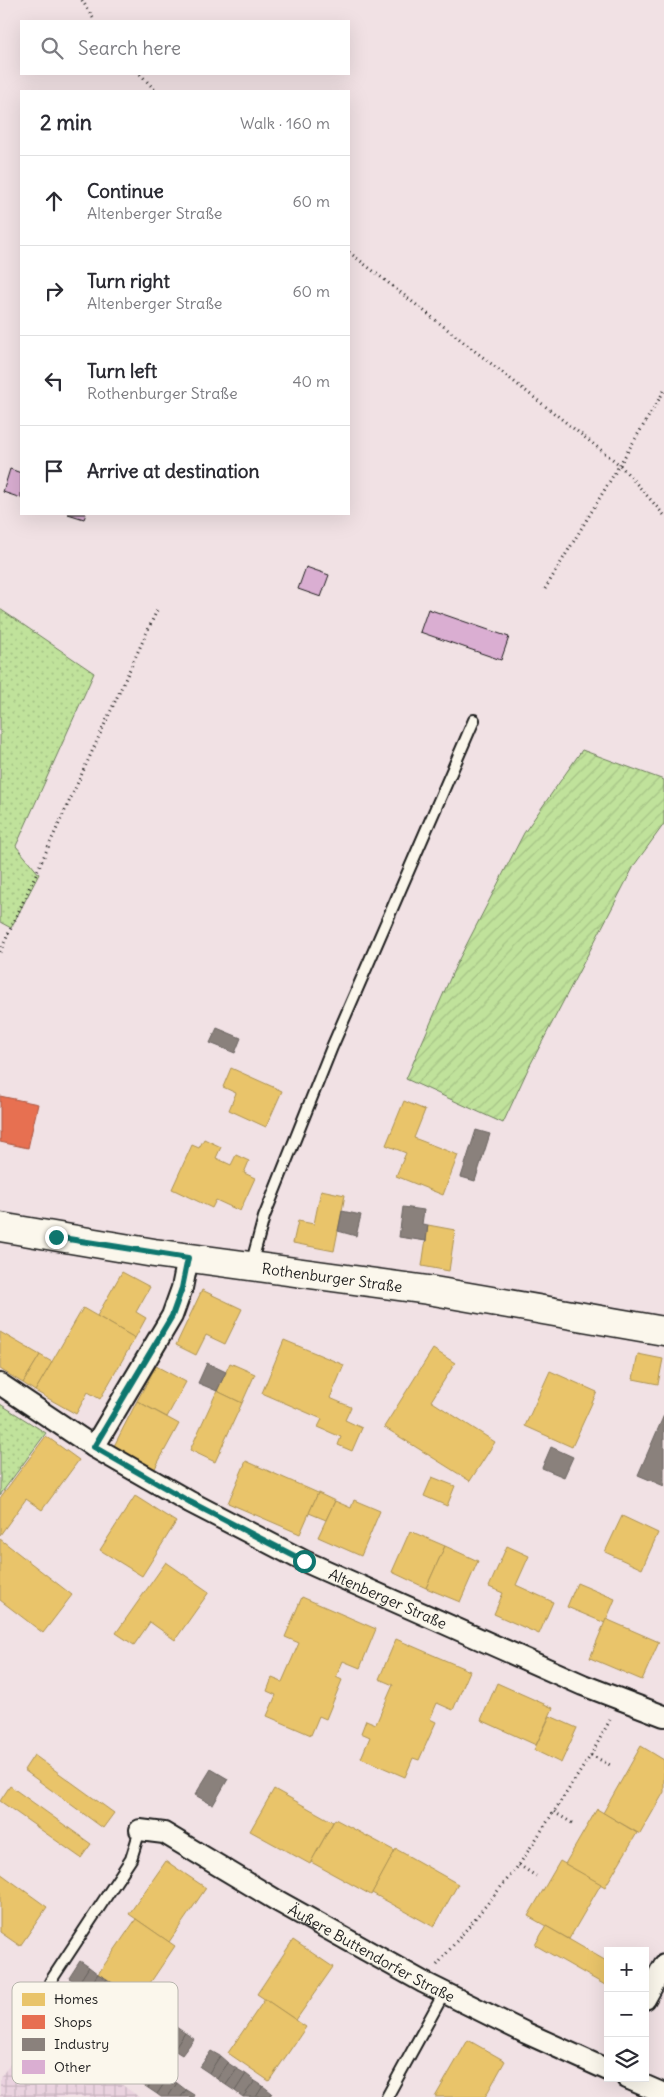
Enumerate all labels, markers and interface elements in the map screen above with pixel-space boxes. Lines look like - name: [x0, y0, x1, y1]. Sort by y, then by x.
- search box: [20, 20, 350, 75]
- icon: search: [38, 34, 66, 62]
- text: Search here: [78, 36, 181, 60]
- text: 2 min: [40, 109, 92, 136]
- text: Walk · 160 m: [240, 113, 330, 133]
- text: Continue: [87, 179, 164, 203]
- icon: ahead: [40, 187, 68, 215]
- text: 60 m: [292, 191, 330, 211]
- text: Altenberger Straße: [87, 203, 223, 223]
- text: Turn right: [87, 269, 170, 293]
- icon: right: [40, 277, 68, 305]
- text: 60 m: [292, 281, 330, 301]
- text: Altenberger Straße: [87, 293, 223, 313]
- text: Turn left: [87, 359, 157, 383]
- icon: left: [40, 367, 68, 395]
- text: 40 m: [292, 371, 330, 391]
- text: Rothenburger Straße: [87, 383, 238, 403]
- icon: arrive: [40, 457, 68, 485]
- text: Arrive at destination: [87, 459, 260, 483]
- route end: [45, 1226, 68, 1249]
- street label: Rothenburger Straße: [261, 1258, 404, 1296]
- route start: [293, 1550, 316, 1573]
- street label: Altenberger Straße: [326, 1564, 450, 1633]
- street label: Äußere Buttendorfer Straße: [285, 1899, 458, 2006]
- map controls: [604, 1947, 649, 2082]
- button: +: [604, 1947, 649, 1992]
- legend: [12, 1982, 178, 2084]
- text: Homes: [54, 1990, 98, 2008]
- button: −: [604, 1992, 649, 2037]
- text: Shops: [54, 2013, 92, 2031]
- text: Industry: [54, 2035, 109, 2053]
- button: layers: [604, 2037, 649, 2082]
- text: Other: [54, 2058, 91, 2076]

